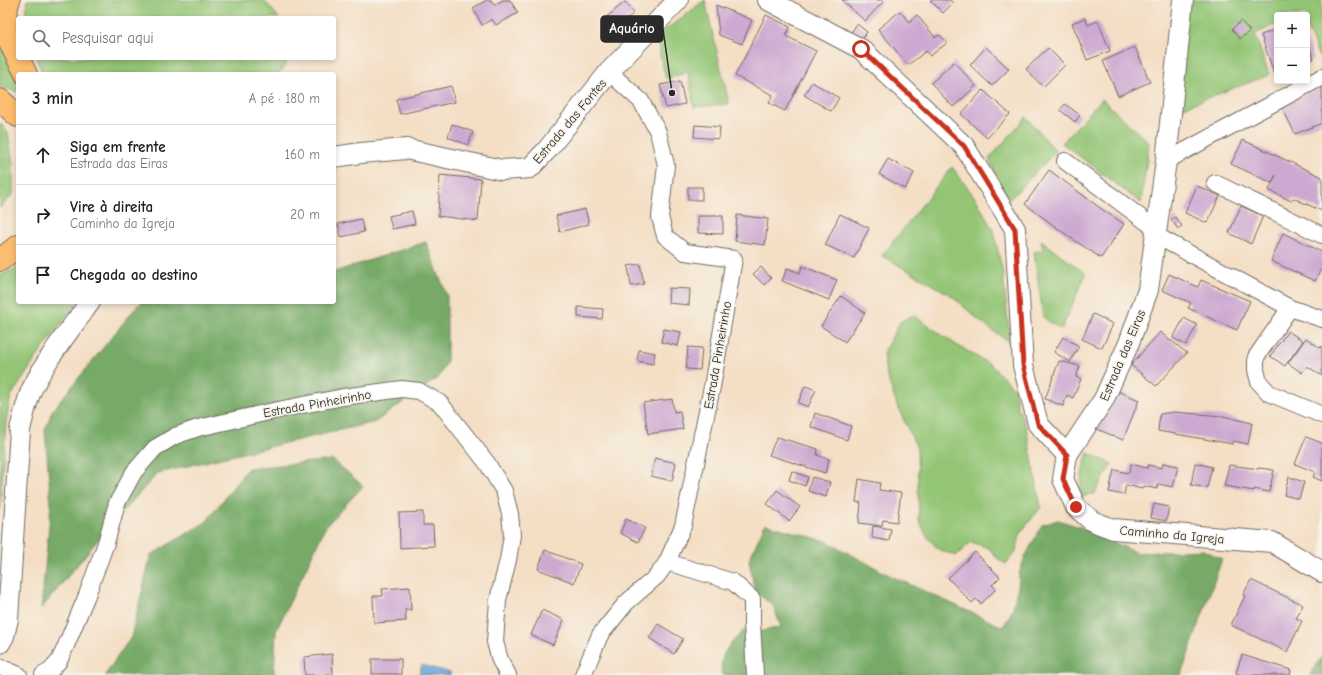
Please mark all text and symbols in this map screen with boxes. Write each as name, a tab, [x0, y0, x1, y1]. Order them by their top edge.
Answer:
map controls	[1274, 12, 1310, 84]
button: +	[1274, 12, 1310, 48]
search box	[16, 16, 336, 60]
callout: Aquário	[601, 16, 663, 42]
text: Aquário	[609, 20, 655, 37]
icon: search	[30, 27, 52, 49]
text: Pesquisar aqui	[62, 29, 154, 47]
route start	[852, 40, 870, 58]
button: −	[1274, 48, 1310, 84]
street label: Estrada das Fontes	[530, 76, 609, 167]
text: 3 min	[32, 89, 73, 108]
text: A pé · 180 m	[249, 91, 320, 106]
text: Siga em frente	[70, 138, 166, 156]
icon: ahead	[32, 144, 54, 166]
text: 160 m	[285, 147, 320, 162]
text: Estrada das Eiras	[70, 156, 168, 171]
text: Vire à direita	[70, 198, 153, 216]
icon: right	[32, 204, 54, 226]
text: 20 m	[290, 207, 320, 222]
text: Caminho da Igreja	[70, 216, 175, 231]
icon: arrive	[32, 264, 54, 286]
text: Chegada ao destino	[70, 266, 198, 284]
street label: Estrada Pinheirinho	[701, 300, 734, 410]
street label: Estrada das Eiras	[1096, 307, 1148, 403]
street label: Estrada Pinheirinho	[262, 387, 372, 420]
route end	[1067, 498, 1085, 516]
street label: Caminho da Igreja	[1119, 522, 1225, 547]

